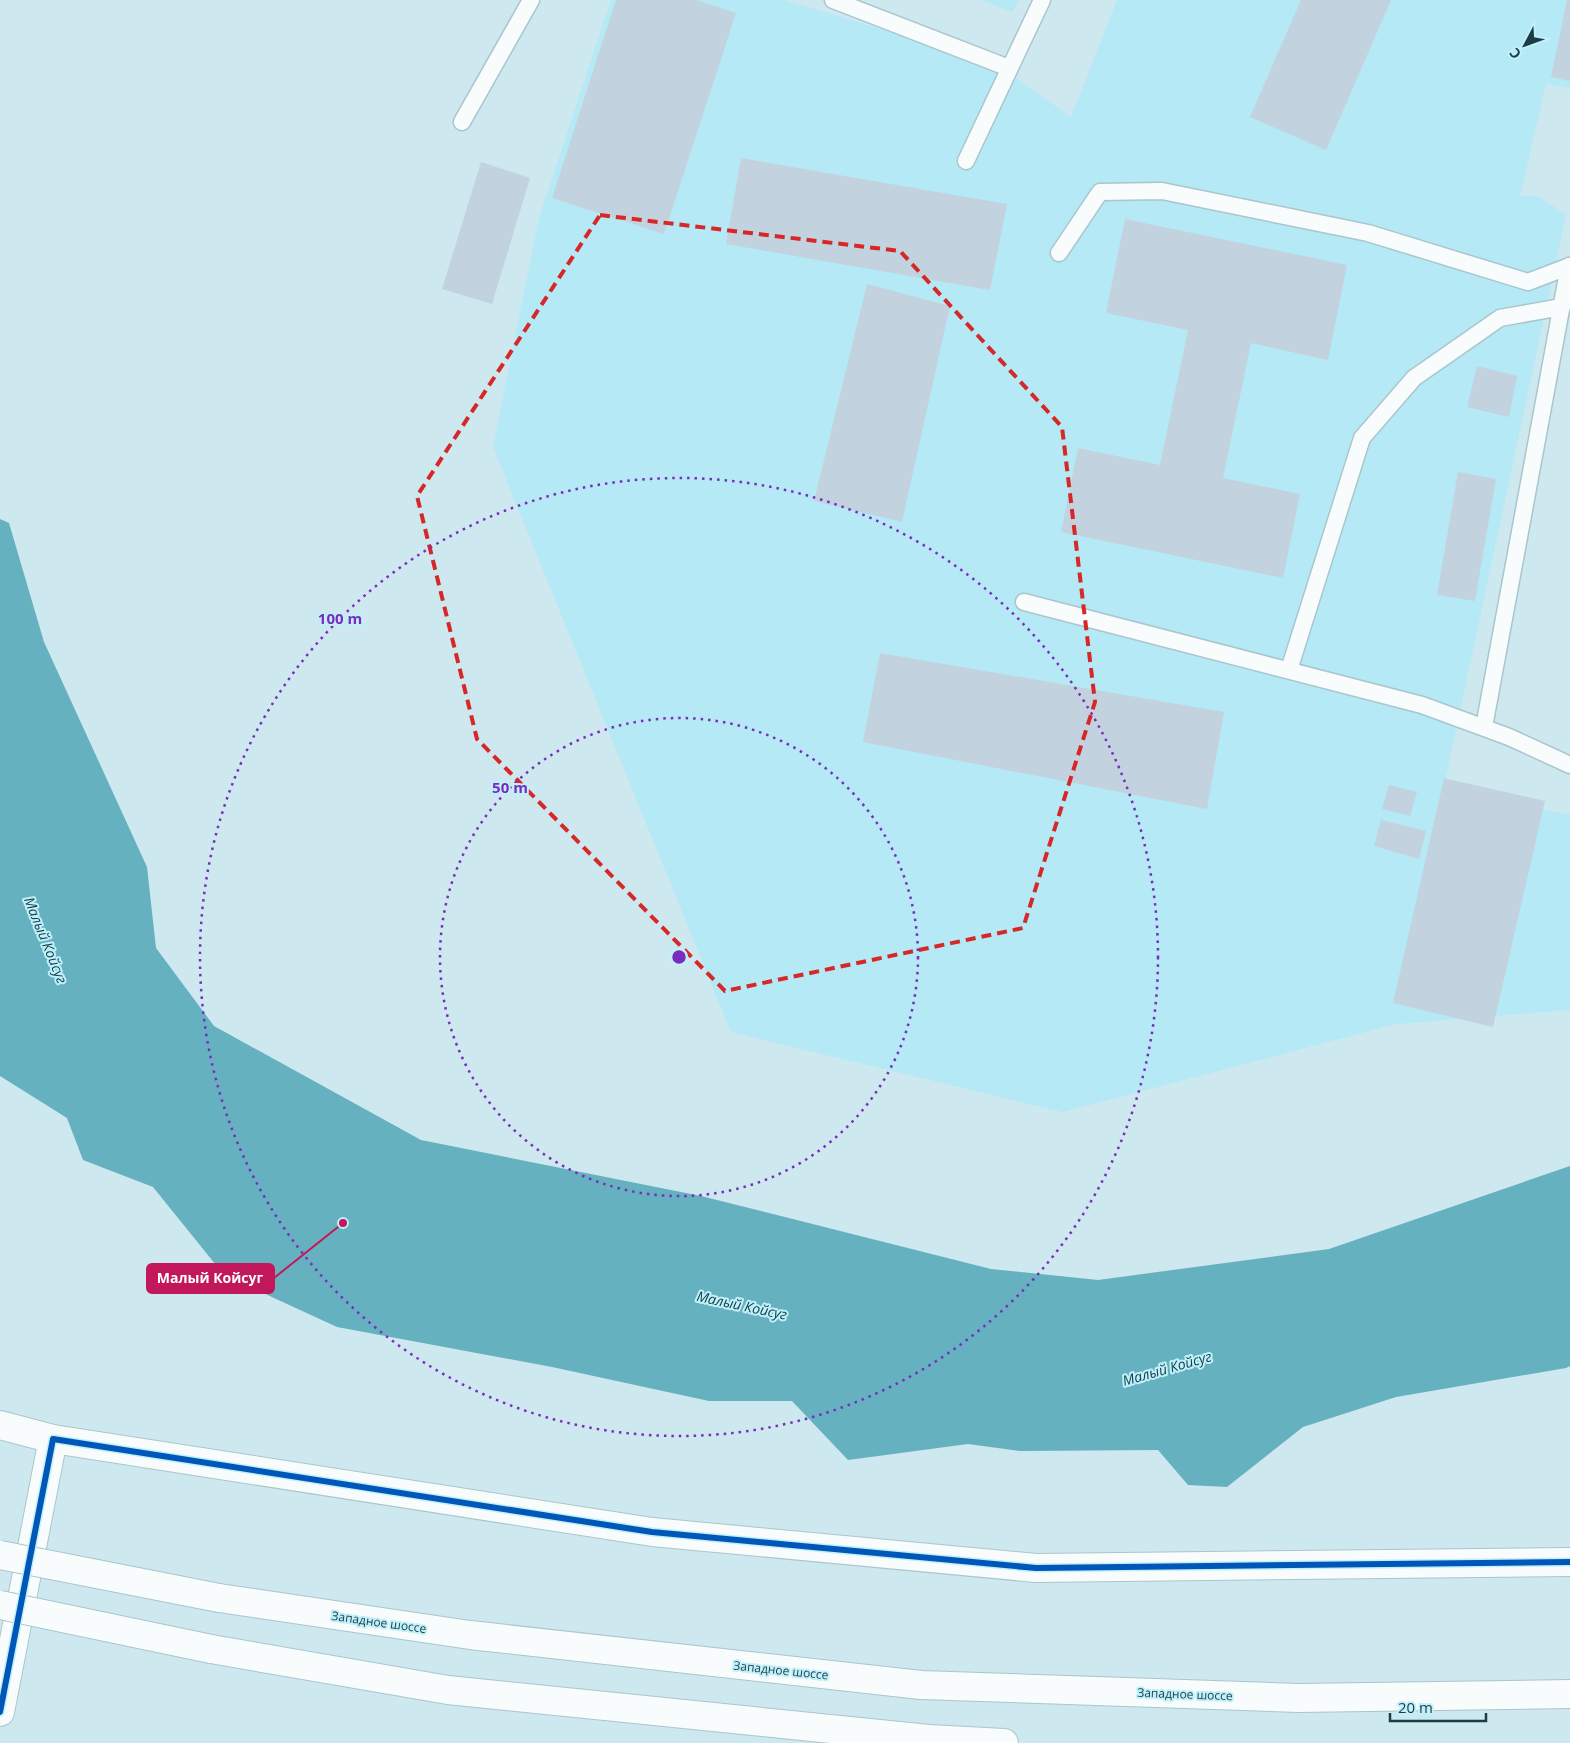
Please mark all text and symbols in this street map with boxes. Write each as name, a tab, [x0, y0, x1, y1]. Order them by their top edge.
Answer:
north arrow	[1500, 20, 1550, 70]
text: С	[1505, 44, 1525, 63]
text: 100 m	[318, 608, 362, 628]
text: 50 m	[492, 777, 528, 797]
water label: Малый Койсуг	[20, 894, 72, 986]
centre of rings	[670, 948, 688, 966]
callout: Малый Койсуг	[147, 1264, 274, 1293]
text: Малый Койсуг	[157, 1268, 263, 1287]
water label: Малый Койсуг	[695, 1286, 789, 1324]
water label: Малый Койсуг	[1120, 1346, 1214, 1390]
street label: Западное шоссе	[331, 1607, 428, 1637]
street label: Западное шоссе	[733, 1657, 830, 1683]
street label: Западное шоссе	[1137, 1684, 1233, 1704]
scale bar	[1390, 1690, 1486, 1722]
text: 20 m	[1398, 1697, 1433, 1717]

